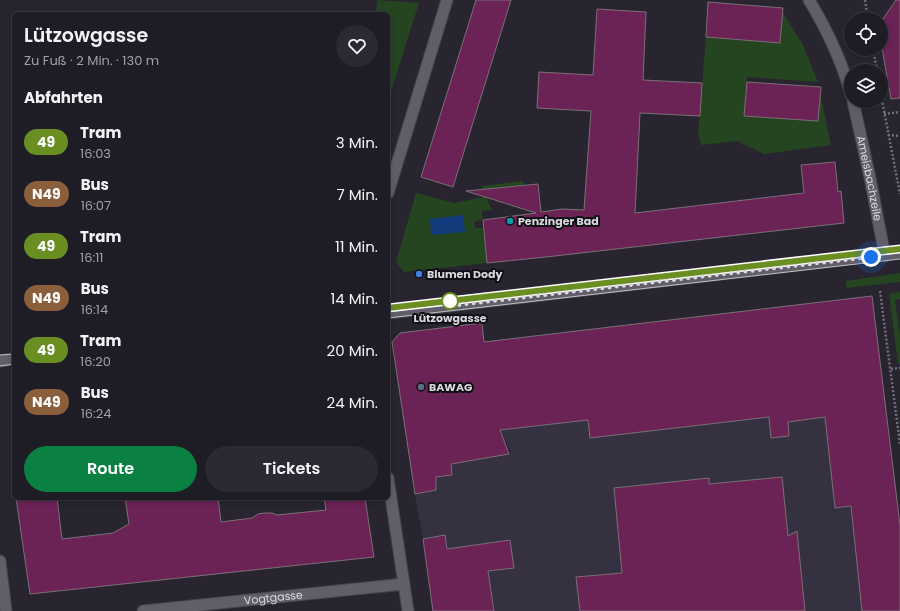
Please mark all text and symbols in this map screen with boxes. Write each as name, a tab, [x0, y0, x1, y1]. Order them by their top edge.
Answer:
map controls	[844, 12, 888, 108]
button: locate	[844, 12, 888, 56]
text: Lützowgasse	[24, 22, 148, 49]
button: heart	[336, 25, 378, 67]
text: Zu Fuß · 2 Min. · 130 m	[24, 51, 159, 70]
button: layers	[844, 64, 888, 108]
text: Abfahrten	[24, 87, 103, 108]
text: Tram	[80, 122, 121, 143]
text: 49	[37, 132, 55, 152]
text: 3 Min.	[336, 132, 378, 153]
street label: Ameisbachzeile	[853, 134, 886, 222]
text: 16:03	[80, 144, 111, 163]
text: Bus	[81, 174, 109, 195]
text: N49	[32, 184, 61, 204]
text: 7 Min.	[336, 184, 378, 205]
text: 16:07	[81, 196, 111, 215]
place label: Penzinger Bad	[518, 213, 599, 229]
marker: Penzinger Bad	[505, 216, 515, 226]
text: Tram	[80, 226, 121, 247]
text: 49	[37, 236, 55, 256]
text: 11 Min.	[335, 236, 378, 257]
your location	[861, 247, 881, 267]
text: 16:11	[80, 248, 104, 267]
place label: Blumen Dody	[427, 266, 503, 282]
marker: Blumen Dody	[414, 269, 424, 279]
text: Bus	[81, 278, 109, 299]
text: N49	[32, 288, 61, 308]
text: 14 Min.	[330, 288, 378, 309]
marker: Lützowgasse	[441, 292, 459, 310]
text: 16:14	[81, 300, 108, 319]
place label: Lützowgasse	[413, 310, 487, 326]
text: Tram	[80, 330, 121, 351]
text: 49	[37, 340, 55, 360]
text: 20 Min.	[327, 340, 378, 361]
text: 16:20	[80, 352, 111, 371]
place label: BAWAG	[429, 379, 473, 395]
text: Bus	[81, 382, 109, 403]
marker: BAWAG	[416, 382, 426, 392]
text: N49	[32, 392, 61, 412]
text: 24 Min.	[327, 392, 378, 413]
text: 16:24	[81, 404, 111, 423]
button: Route	[24, 446, 197, 492]
button: Tickets	[205, 446, 378, 492]
street label: Vogtgasse	[243, 587, 304, 609]

